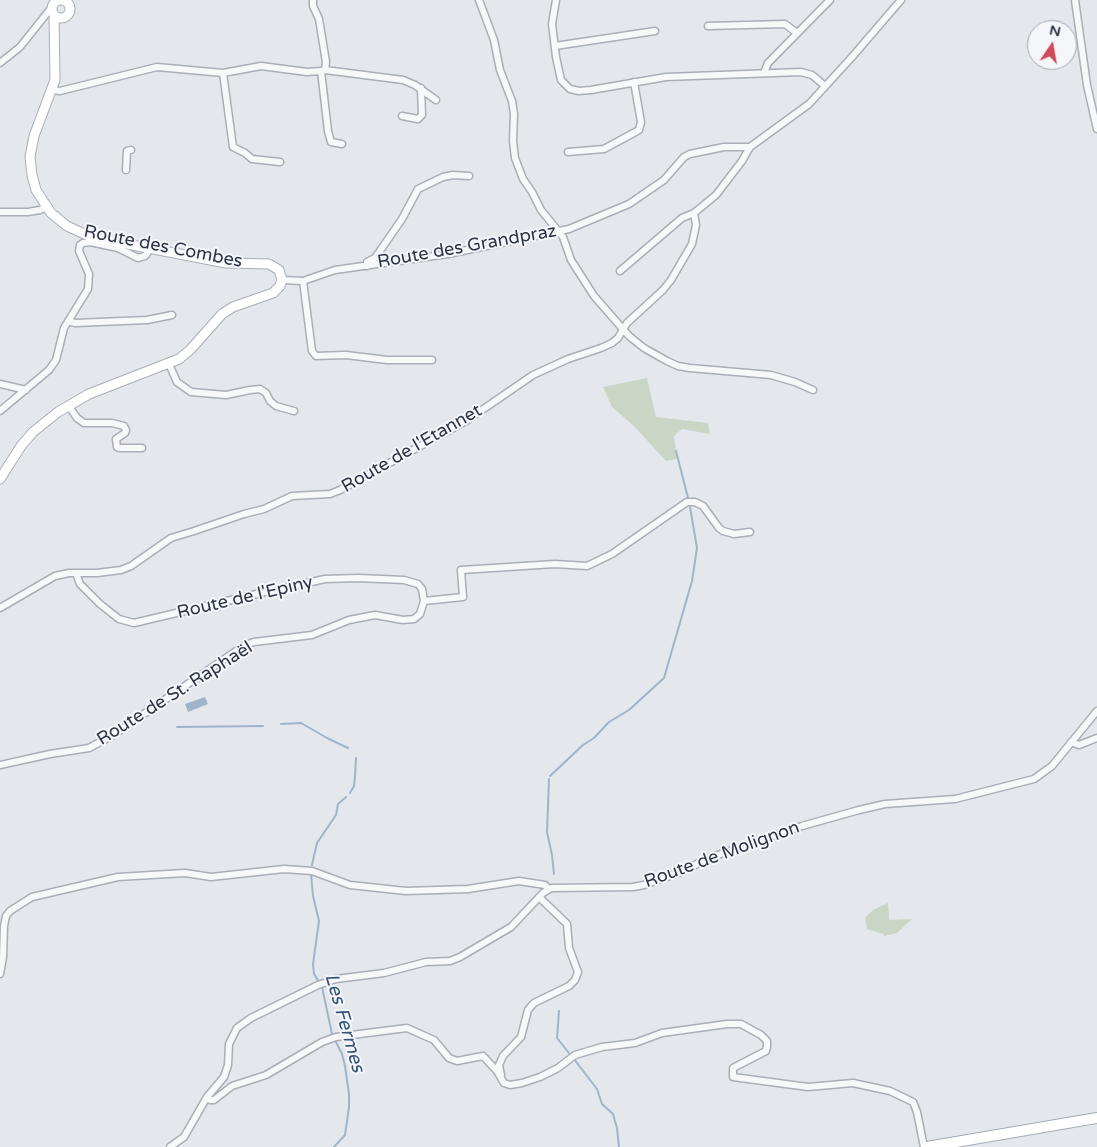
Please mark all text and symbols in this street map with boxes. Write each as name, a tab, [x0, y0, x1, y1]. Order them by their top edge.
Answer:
north arrow	[1027, 20, 1077, 70]
text: N	[1048, 21, 1062, 40]
street label: Route des Combes	[82, 221, 244, 273]
street label: Route des Grandpraz	[376, 221, 558, 273]
street label: Route de l'Etannet	[338, 400, 486, 498]
street label: Route de l'Epiny	[175, 572, 315, 624]
street label: Route de St. Raphaël	[93, 637, 257, 751]
street label: Route de Molignon	[641, 817, 803, 893]
water label: Les Fermes	[319, 971, 369, 1075]

